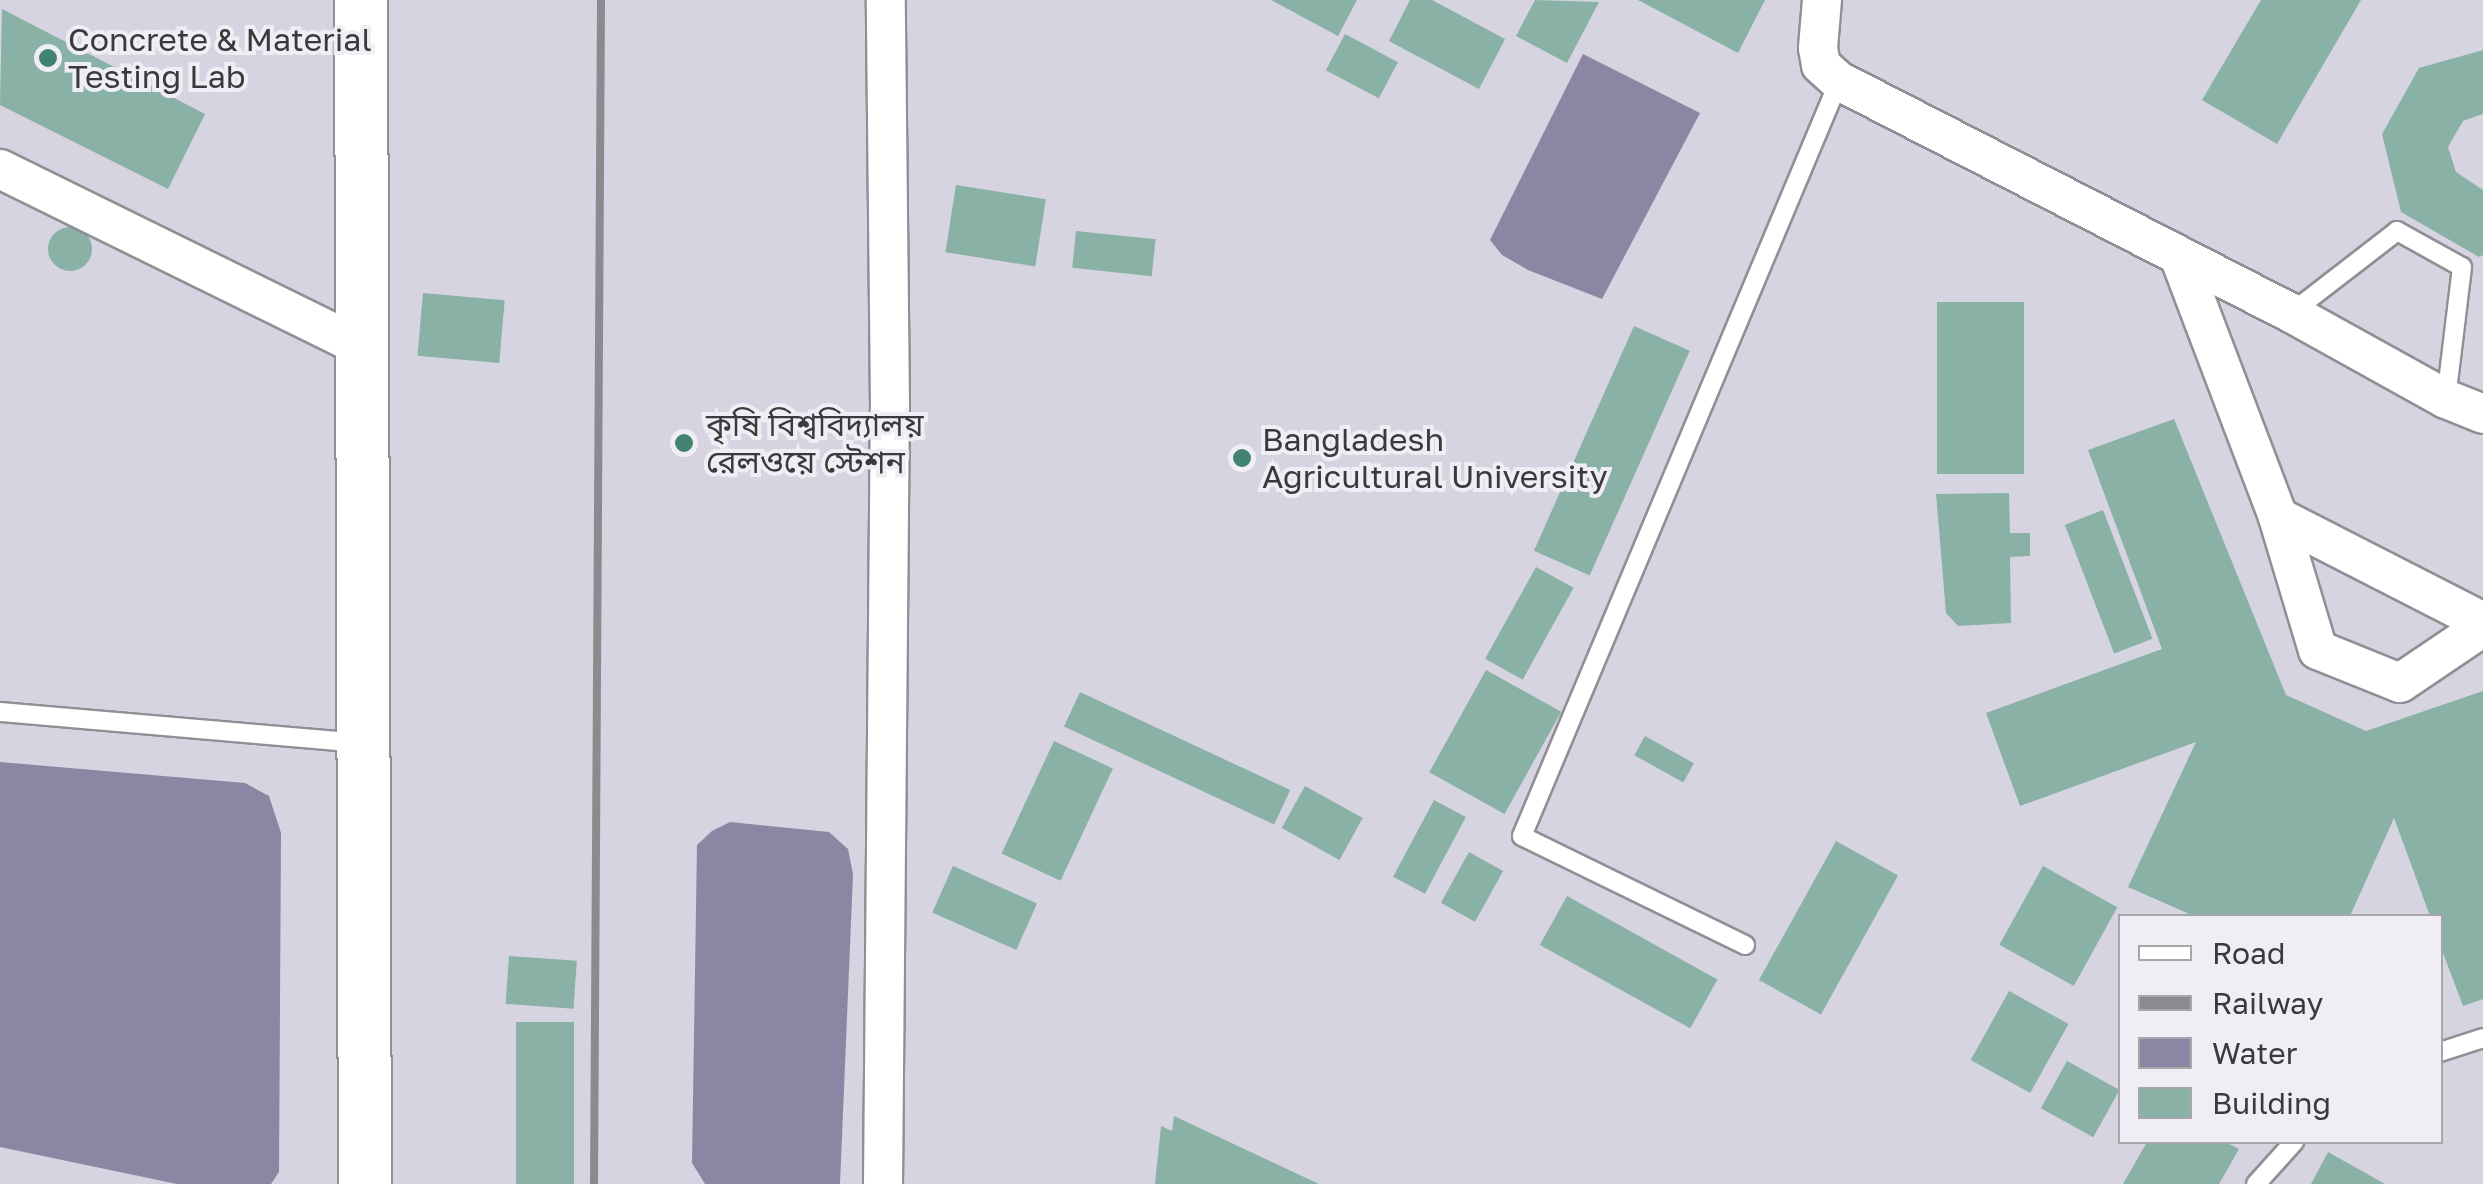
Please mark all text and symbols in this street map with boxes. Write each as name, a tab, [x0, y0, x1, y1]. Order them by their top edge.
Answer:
place label: Concrete & Material Testing Lab	[68, 21, 372, 96]
marker: Concrete & Material Testing Lab	[37, 47, 59, 69]
place label: কৃষি বিশ্ববিদ্যালয় রেলওয়ে স্টেশন	[706, 406, 924, 481]
place label: Bangladesh Agricultural University	[1262, 421, 1608, 496]
marker: কৃষি বিশ্ববিদ্যালয় রেলওয়ে স্টেশন	[671, 430, 697, 456]
marker: Bangladesh Agricultural University	[1231, 447, 1253, 469]
legend	[2118, 914, 2443, 1144]
text: Road	[2212, 935, 2286, 971]
text: Railway	[2212, 985, 2323, 1021]
text: Water	[2212, 1035, 2297, 1071]
text: Building	[2212, 1085, 2331, 1121]

